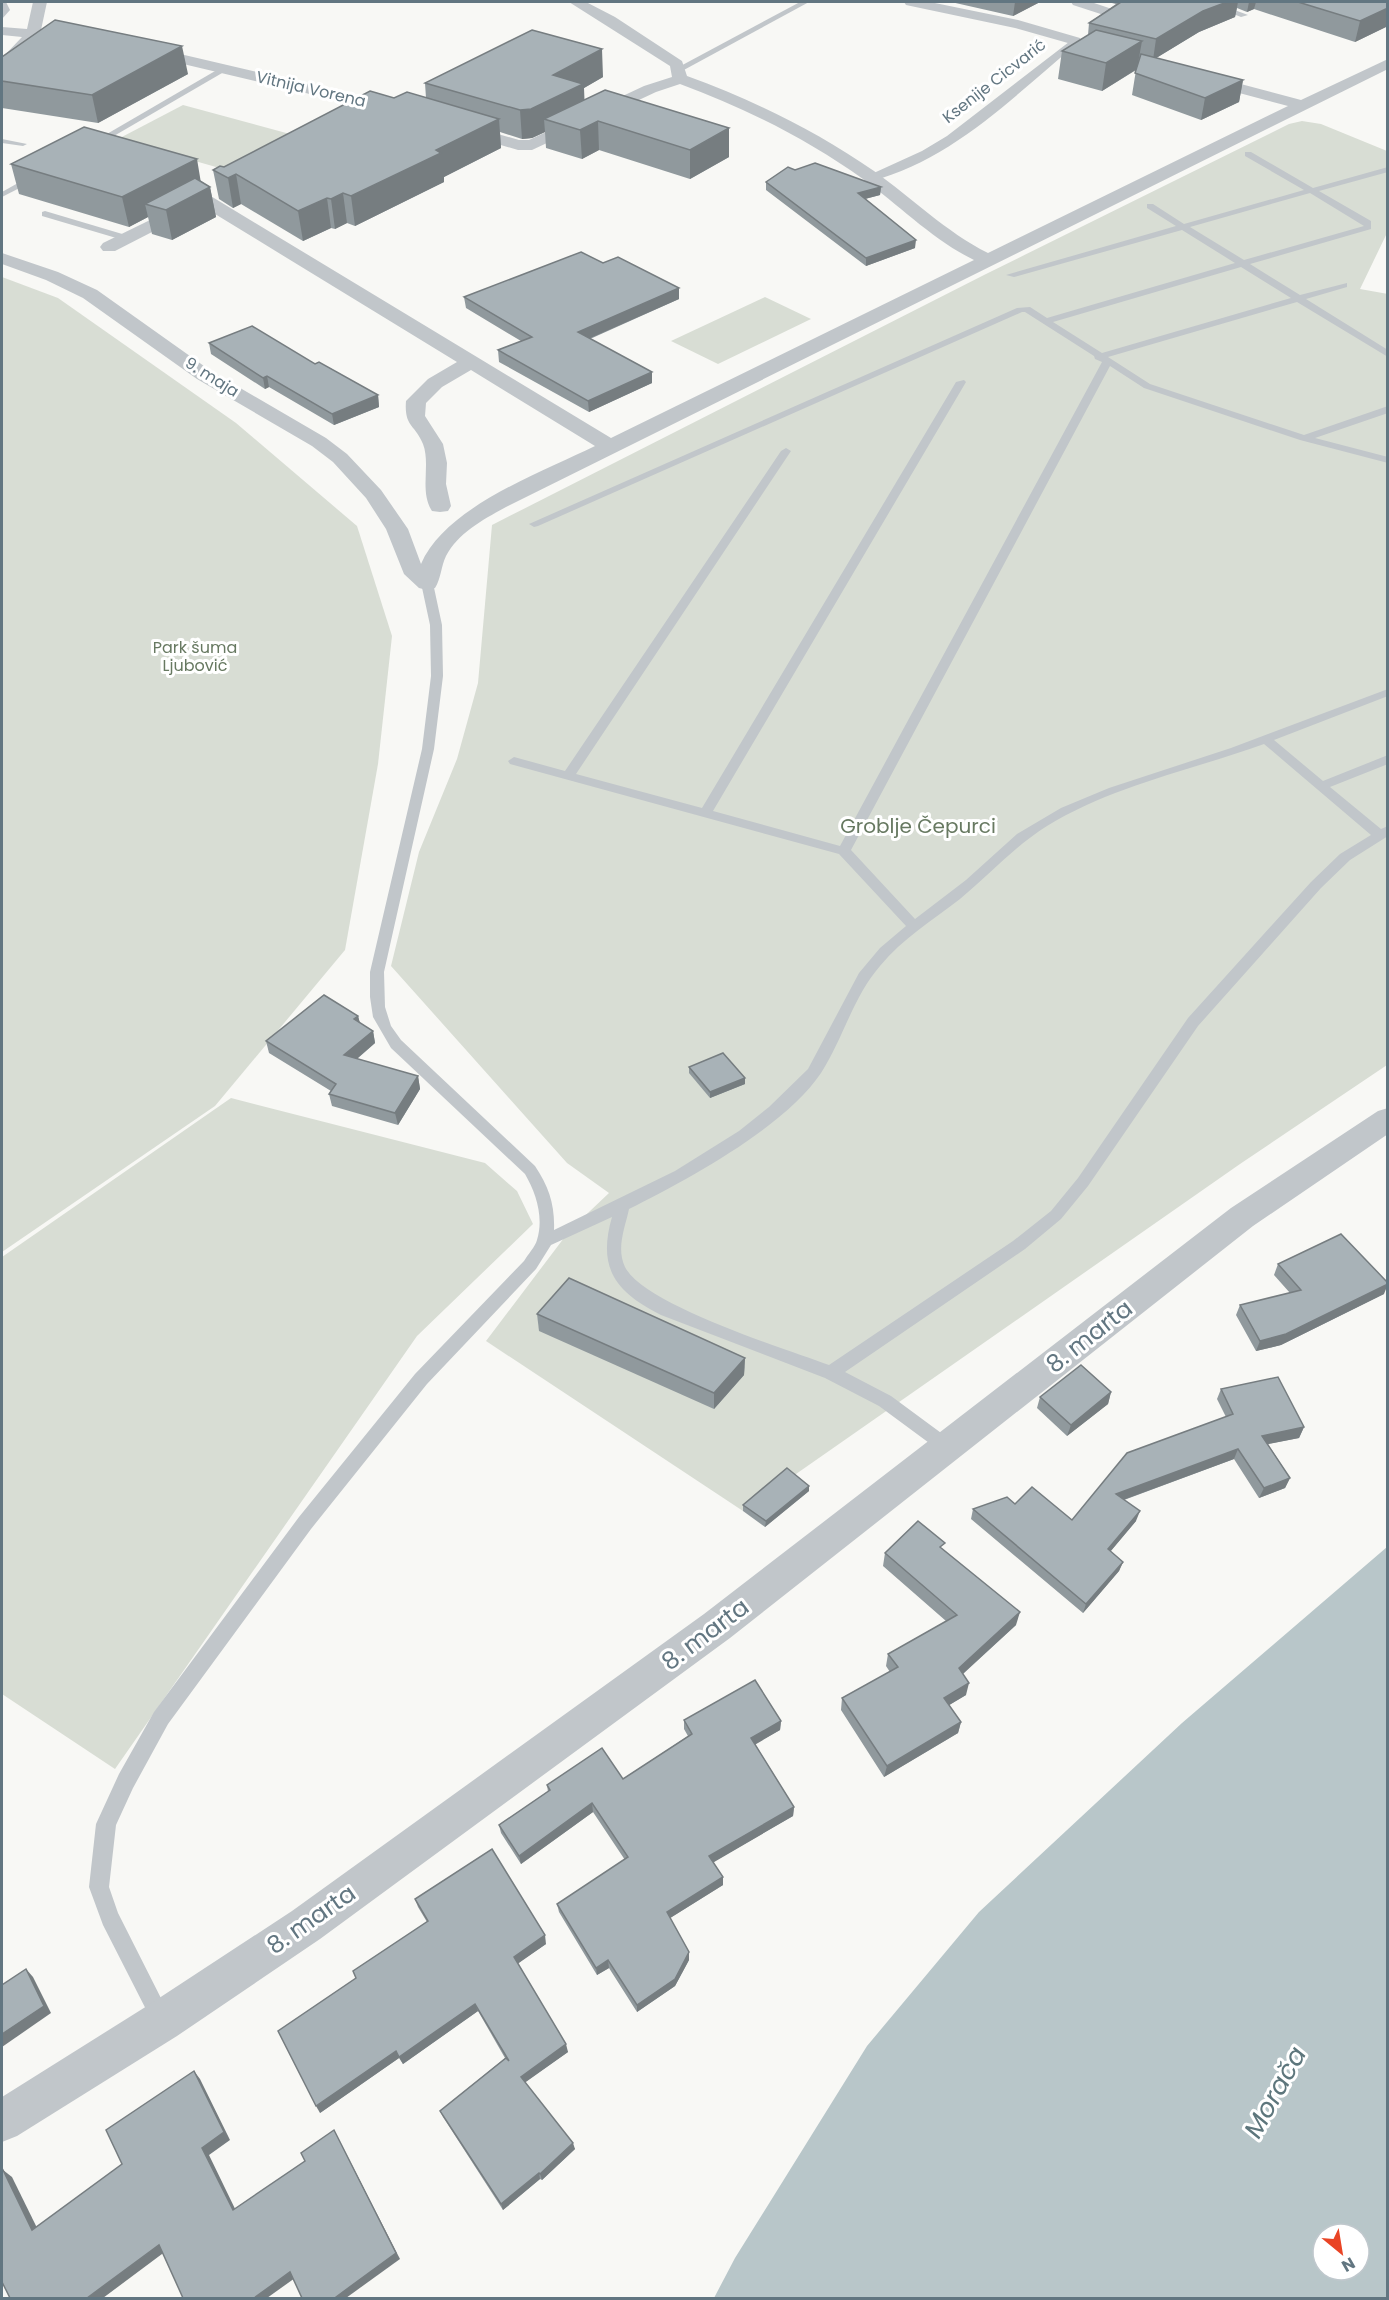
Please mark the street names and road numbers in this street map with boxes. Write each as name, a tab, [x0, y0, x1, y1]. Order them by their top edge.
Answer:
street label: Ksenije Cicvarić	[937, 33, 1051, 129]
street label: Vitnija Vorena	[254, 65, 368, 113]
street label: 9. maja	[181, 351, 243, 403]
street label: 8. marta	[1039, 1292, 1139, 1380]
street label: 8. marta	[655, 1590, 755, 1678]
street label: 8. marta	[260, 1876, 362, 1962]

